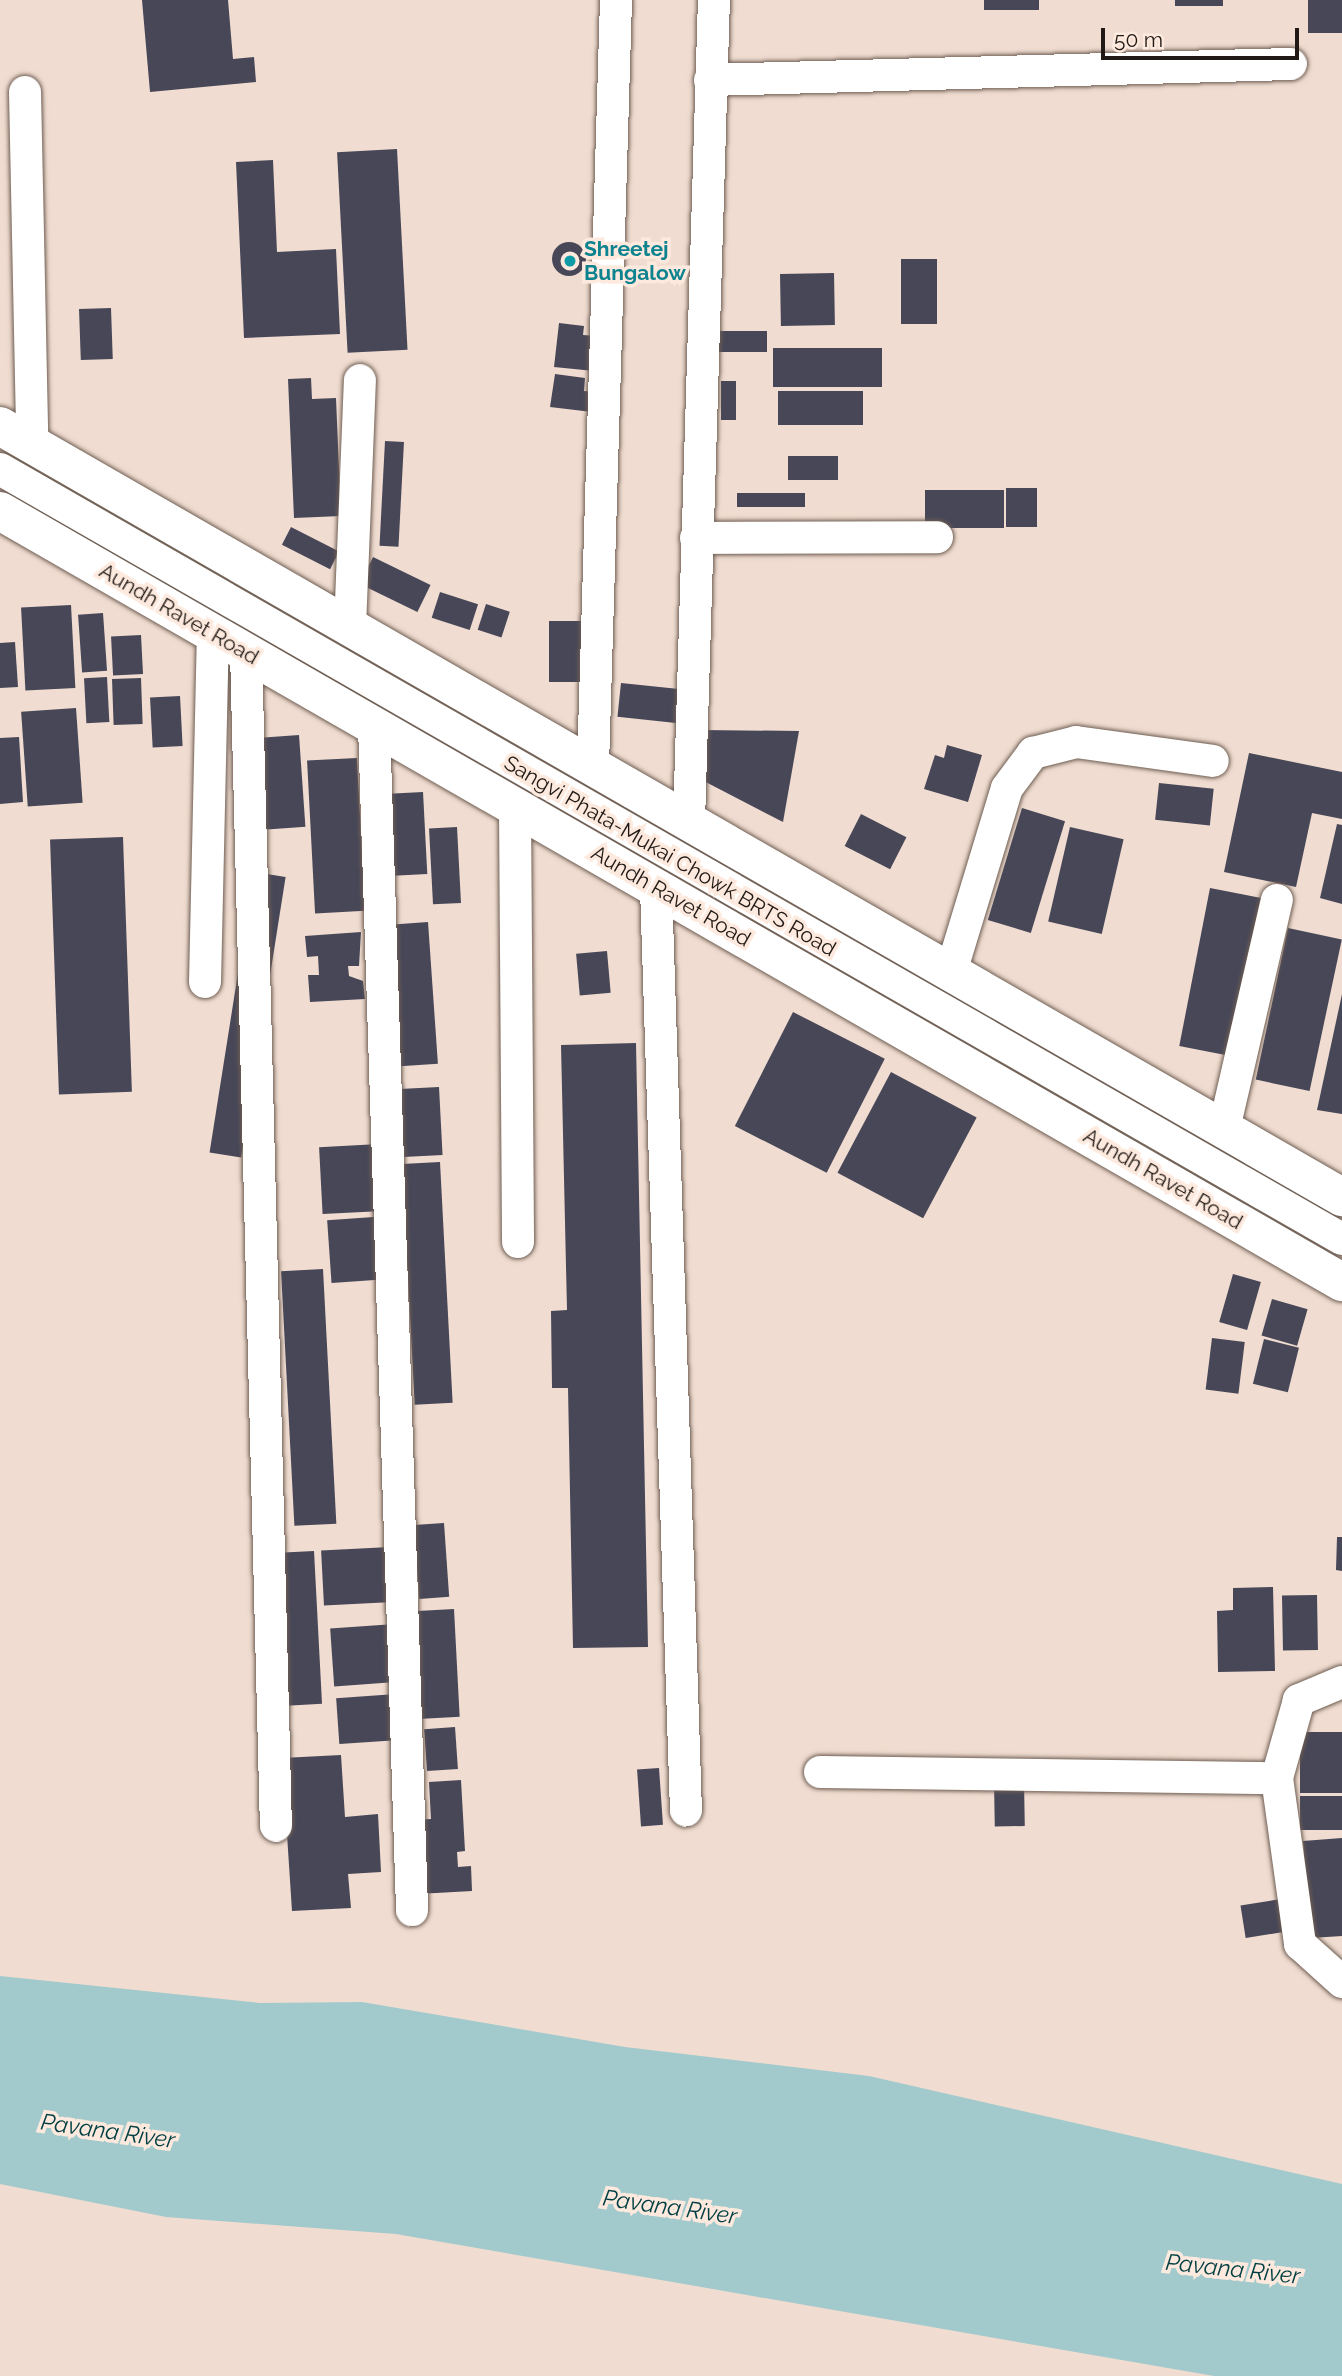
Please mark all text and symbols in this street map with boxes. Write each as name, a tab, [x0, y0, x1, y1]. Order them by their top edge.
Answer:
scale bar	[1104, 14, 1302, 58]
text: 50 m	[1114, 27, 1163, 52]
place label: Shreetej Bungalow	[584, 236, 686, 286]
marker: Shreetej Bungalow	[562, 253, 578, 269]
street label: Aundh Ravet Road	[95, 558, 263, 670]
street label: Sangvi Phata-Mukai Chowk BRTS Road	[500, 750, 840, 962]
street label: Aundh Ravet Road	[587, 840, 755, 952]
street label: Aundh Ravet Road	[1079, 1123, 1247, 1235]
water label: Pavana River	[39, 2108, 177, 2154]
water label: Pavana River	[601, 2184, 739, 2230]
water label: Pavana River	[1164, 2248, 1302, 2290]

